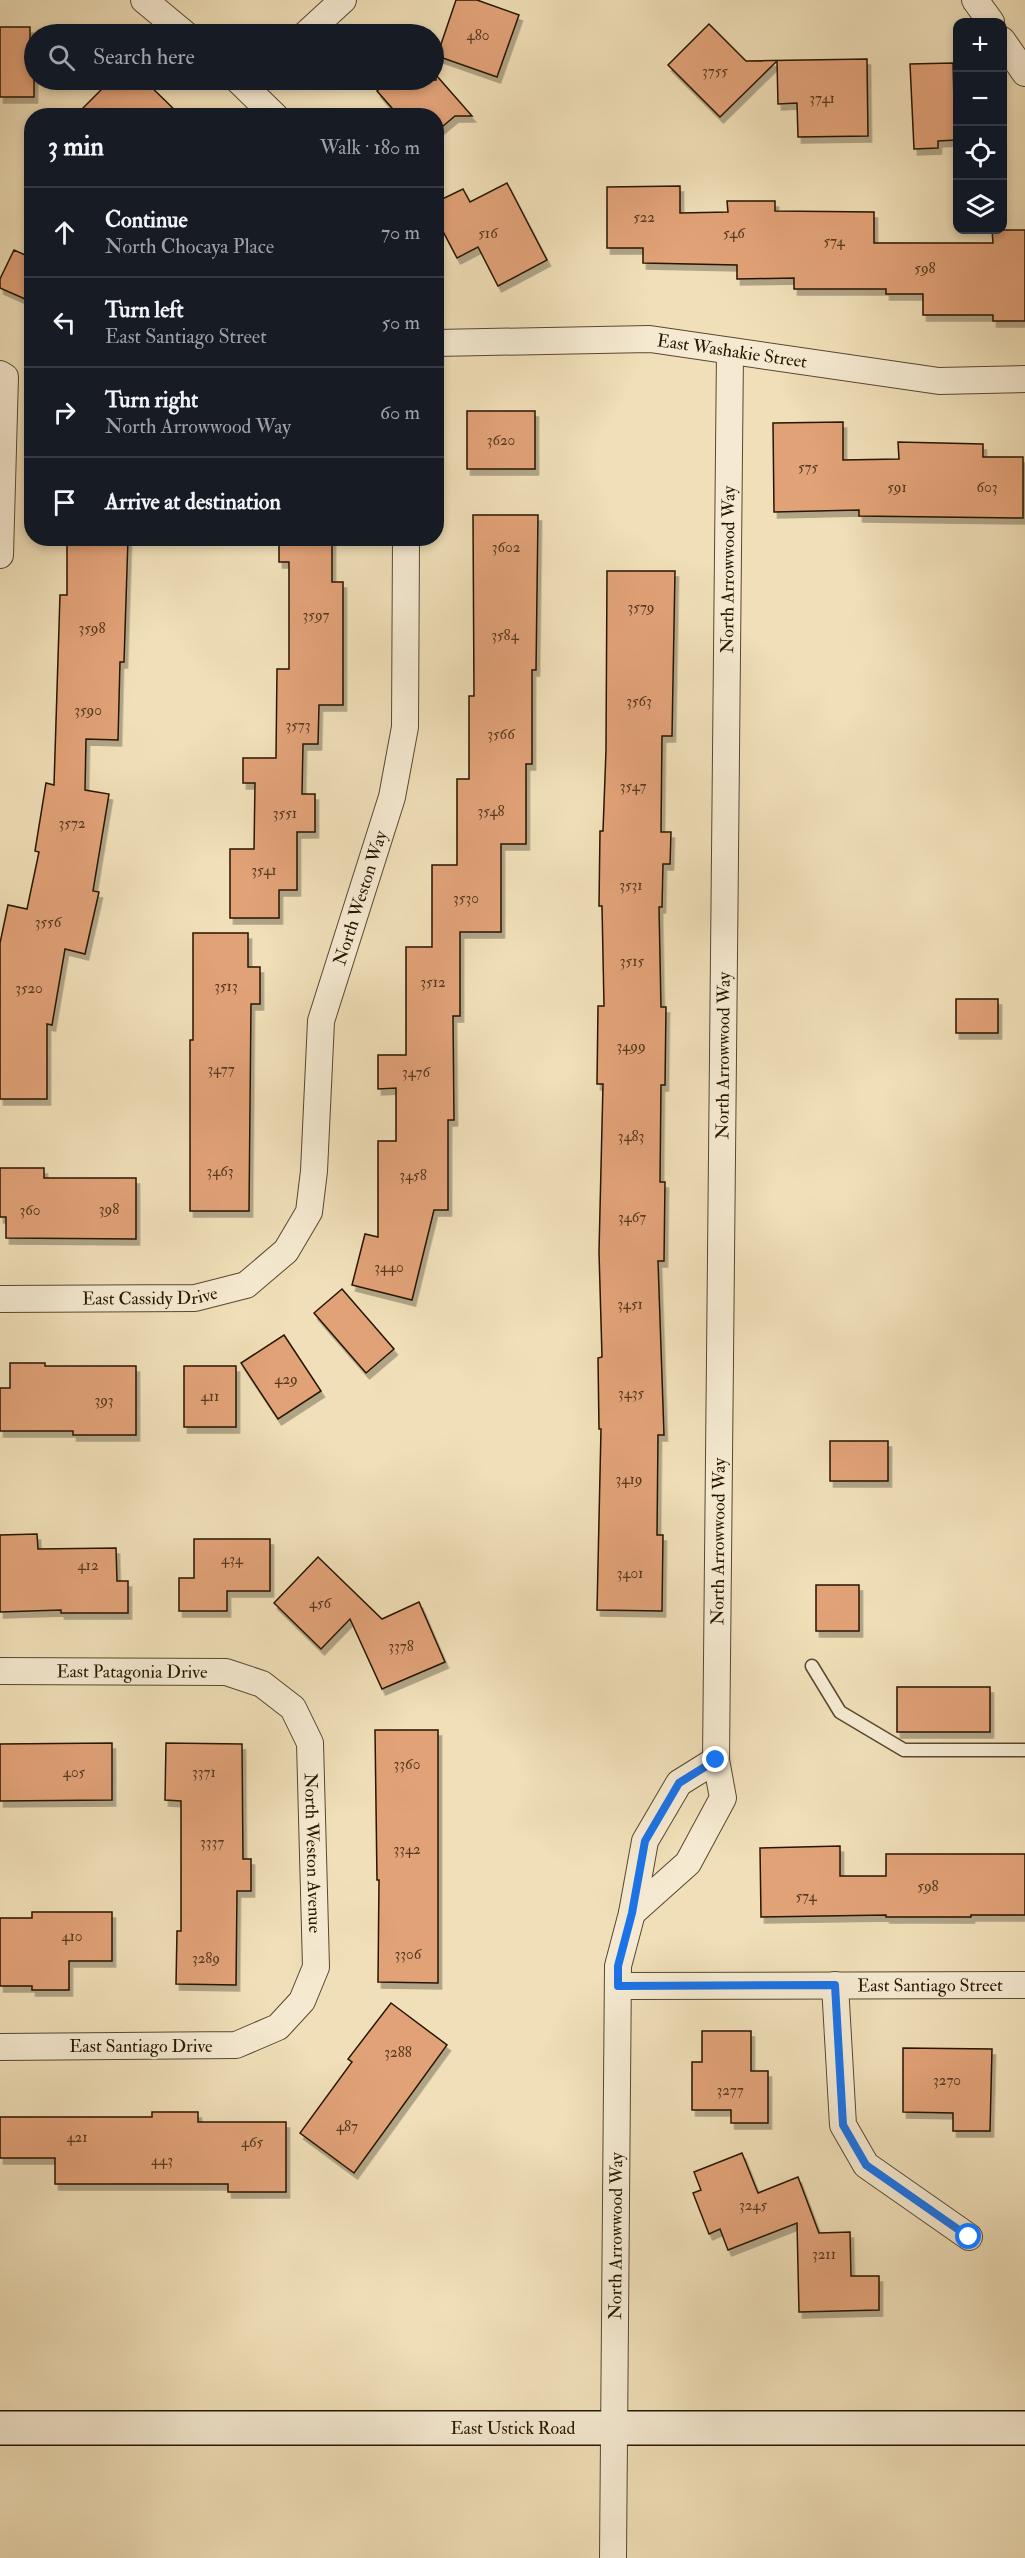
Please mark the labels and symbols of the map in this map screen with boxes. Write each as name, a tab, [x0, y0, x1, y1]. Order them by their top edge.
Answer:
house number: 480	[467, 26, 489, 45]
house number: 3755	[702, 62, 728, 81]
house number: 3741	[809, 89, 835, 108]
house number: 522	[633, 208, 655, 227]
house number: 516	[478, 224, 499, 243]
house number: 546	[723, 224, 746, 243]
house number: 574	[823, 232, 845, 251]
house number: 598	[914, 259, 936, 278]
street label: East Washakie Street	[655, 329, 809, 374]
house number: 3620	[487, 431, 515, 450]
house number: 575	[798, 458, 818, 477]
house number: 591	[887, 478, 907, 497]
house number: 603	[976, 478, 998, 497]
street label: North Arrowwood Way	[716, 485, 741, 653]
house number: 3602	[492, 538, 521, 557]
house number: 3579	[628, 598, 654, 617]
house number: 3597	[303, 606, 330, 625]
house number: 3598	[78, 619, 106, 638]
house number: 3584	[491, 626, 520, 645]
house number: 3563	[626, 692, 652, 711]
house number: 3590	[74, 701, 102, 720]
house number: 3573	[286, 716, 311, 735]
house number: 3566	[487, 725, 516, 744]
house number: 3547	[620, 777, 646, 796]
house number: 3548	[477, 802, 505, 821]
house number: 3551	[273, 804, 297, 823]
house number: 3572	[59, 814, 86, 833]
street label: North Weston Way	[328, 827, 393, 968]
house number: 3541	[251, 861, 277, 880]
house number: 3531	[619, 876, 643, 895]
house number: 3530	[453, 889, 479, 908]
house number: 3556	[35, 913, 63, 932]
house number: 3515	[620, 952, 645, 971]
street label: North Arrowwood Way	[711, 971, 736, 1139]
house number: 3512	[420, 973, 446, 992]
house number: 3513	[214, 977, 238, 996]
house number: 3520	[15, 979, 43, 998]
house number: 3499	[616, 1037, 646, 1056]
house number: 3477	[207, 1060, 235, 1079]
house number: 3476	[402, 1063, 431, 1082]
house number: 3483	[618, 1127, 644, 1146]
house number: 3463	[206, 1162, 234, 1181]
house number: 3458	[399, 1166, 427, 1185]
house number: 398	[99, 1200, 119, 1219]
house number: 360	[19, 1201, 41, 1220]
house number: 3467	[618, 1208, 646, 1227]
house number: 3440	[374, 1258, 404, 1277]
street label: East Cassidy Drive	[82, 1282, 221, 1311]
house number: 3451	[617, 1295, 643, 1314]
house number: 429	[274, 1370, 298, 1389]
house number: 3435	[618, 1384, 644, 1403]
house number: 411	[201, 1387, 219, 1406]
house number: 393	[94, 1391, 114, 1410]
street label: North Arrowwood Way	[706, 1457, 731, 1625]
house number: 3419	[616, 1470, 642, 1489]
house number: 434	[221, 1550, 244, 1569]
house number: 412	[77, 1556, 99, 1575]
house number: 3401	[617, 1564, 643, 1583]
house number: 456	[309, 1594, 333, 1613]
house number: 3378	[388, 1637, 414, 1656]
street label: East Patagonia Drive	[56, 1660, 208, 1684]
route end	[702, 1746, 728, 1772]
house number: 3360	[394, 1755, 420, 1774]
house number: 405	[63, 1763, 86, 1782]
house number: 3371	[192, 1763, 216, 1782]
street label: North Weston Avenue	[299, 1772, 326, 1934]
house number: 3337	[200, 1833, 224, 1852]
house number: 3342	[393, 1840, 421, 1859]
house number: 598	[917, 1877, 939, 1896]
house number: 574	[795, 1887, 817, 1906]
house number: 410	[61, 1927, 83, 1946]
house number: 3306	[395, 1945, 423, 1964]
house number: 3289	[192, 1949, 220, 1968]
street label: East Santiago Street	[857, 1974, 1003, 1997]
street label: East Santiago Drive	[69, 2035, 213, 2058]
house number: 3288	[384, 2043, 412, 2062]
house number: 3270	[933, 2071, 961, 2090]
house number: 3277	[716, 2081, 744, 2100]
house number: 487	[336, 2117, 358, 2136]
house number: 421	[66, 2128, 88, 2147]
house number: 465	[241, 2133, 264, 2152]
house number: 443	[151, 2151, 173, 2170]
street label: North Arrowwood Way	[604, 2151, 628, 2320]
house number: 3245	[739, 2196, 767, 2215]
route start	[955, 2223, 981, 2249]
house number: 3211	[812, 2245, 836, 2264]
street label: East Ustick Road	[451, 2417, 576, 2440]

